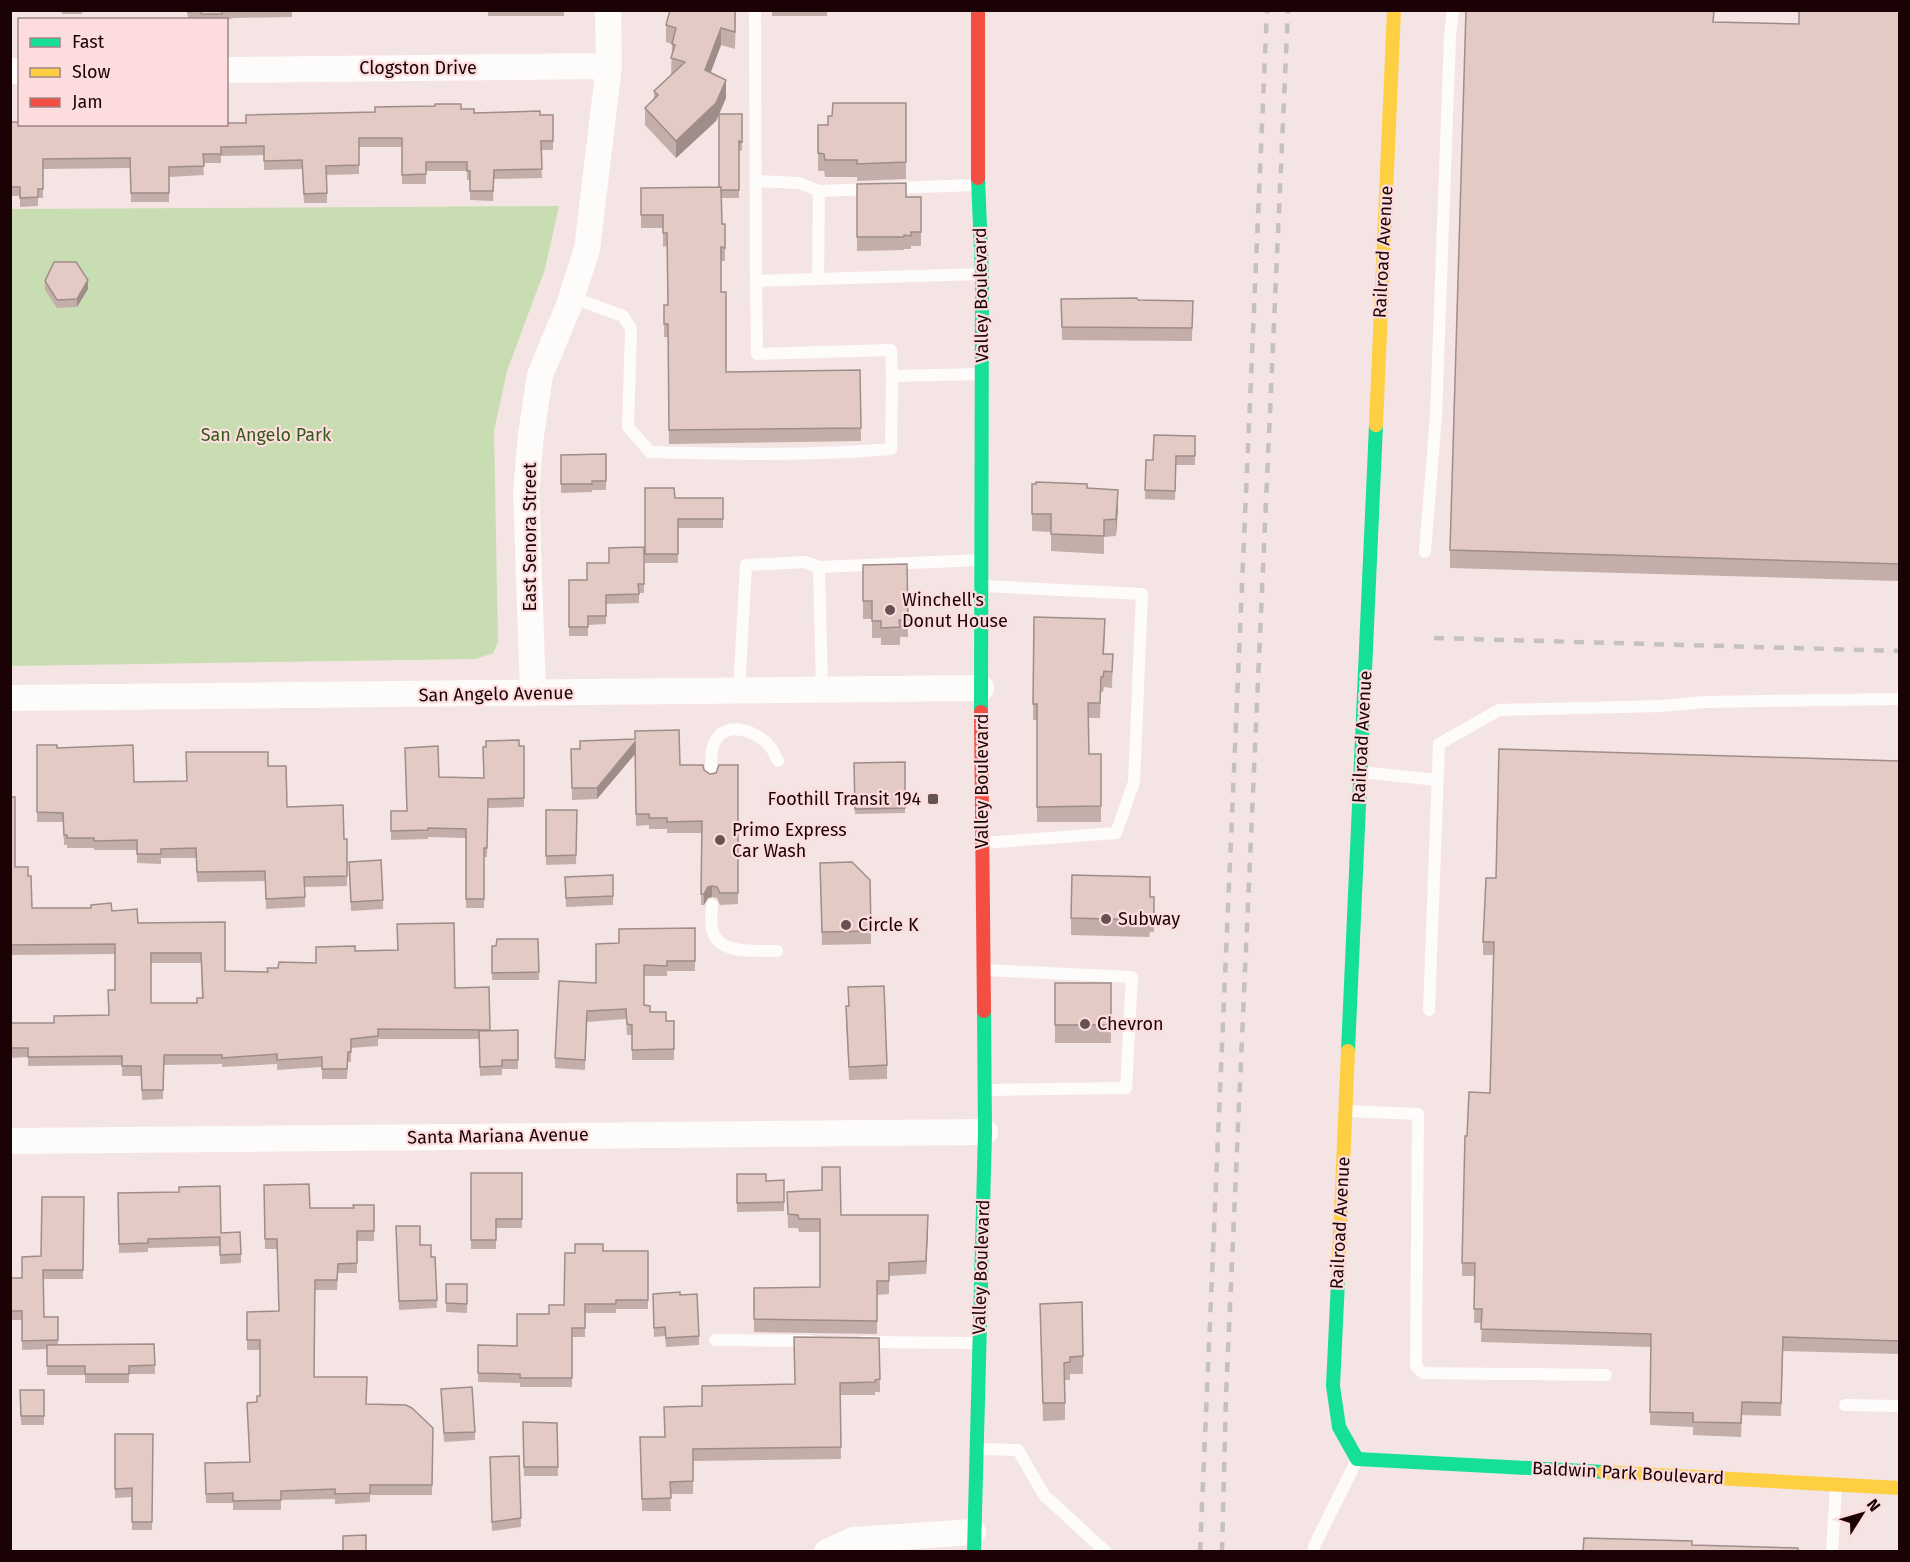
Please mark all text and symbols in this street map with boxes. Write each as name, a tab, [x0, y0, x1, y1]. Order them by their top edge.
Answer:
legend	[18, 18, 228, 126]
text: Fast	[72, 31, 105, 53]
street label: Clogston Drive	[359, 57, 477, 79]
text: Slow	[72, 61, 111, 83]
text: Jam	[72, 91, 103, 113]
street label: Railroad Avenue	[1369, 185, 1397, 319]
street label: Valley Boulevard	[969, 227, 993, 363]
park label: San Angelo Park	[201, 424, 332, 446]
street label: East Senora Street	[519, 462, 541, 612]
place label: Winchell's Donut House	[902, 589, 1008, 632]
marker: Winchell's Donut House	[883, 603, 897, 617]
street label: Railroad Avenue	[1348, 670, 1376, 804]
street label: San Angelo Avenue	[418, 682, 574, 706]
street label: Valley Boulevard	[971, 713, 993, 849]
place label: Foothill Transit 194	[768, 788, 921, 810]
marker: Foothill Transit 194	[926, 792, 940, 806]
place label: Primo Express Car Wash	[732, 819, 847, 862]
marker: Primo Express Car Wash	[713, 833, 727, 847]
place label: Subway	[1118, 908, 1180, 930]
marker: Subway	[1099, 912, 1113, 926]
place label: Circle K	[858, 914, 919, 936]
marker: Circle K	[839, 918, 853, 932]
place label: Chevron	[1097, 1013, 1164, 1035]
marker: Chevron	[1078, 1017, 1092, 1031]
street label: Santa Mariana Avenue	[407, 1123, 589, 1149]
street label: Railroad Avenue	[1326, 1156, 1354, 1290]
street label: Valley Boulevard	[968, 1199, 994, 1335]
street label: Baldwin Park Boulevard	[1531, 1457, 1725, 1489]
north arrow	[1832, 1484, 1892, 1544]
text: N	[1863, 1495, 1884, 1515]

